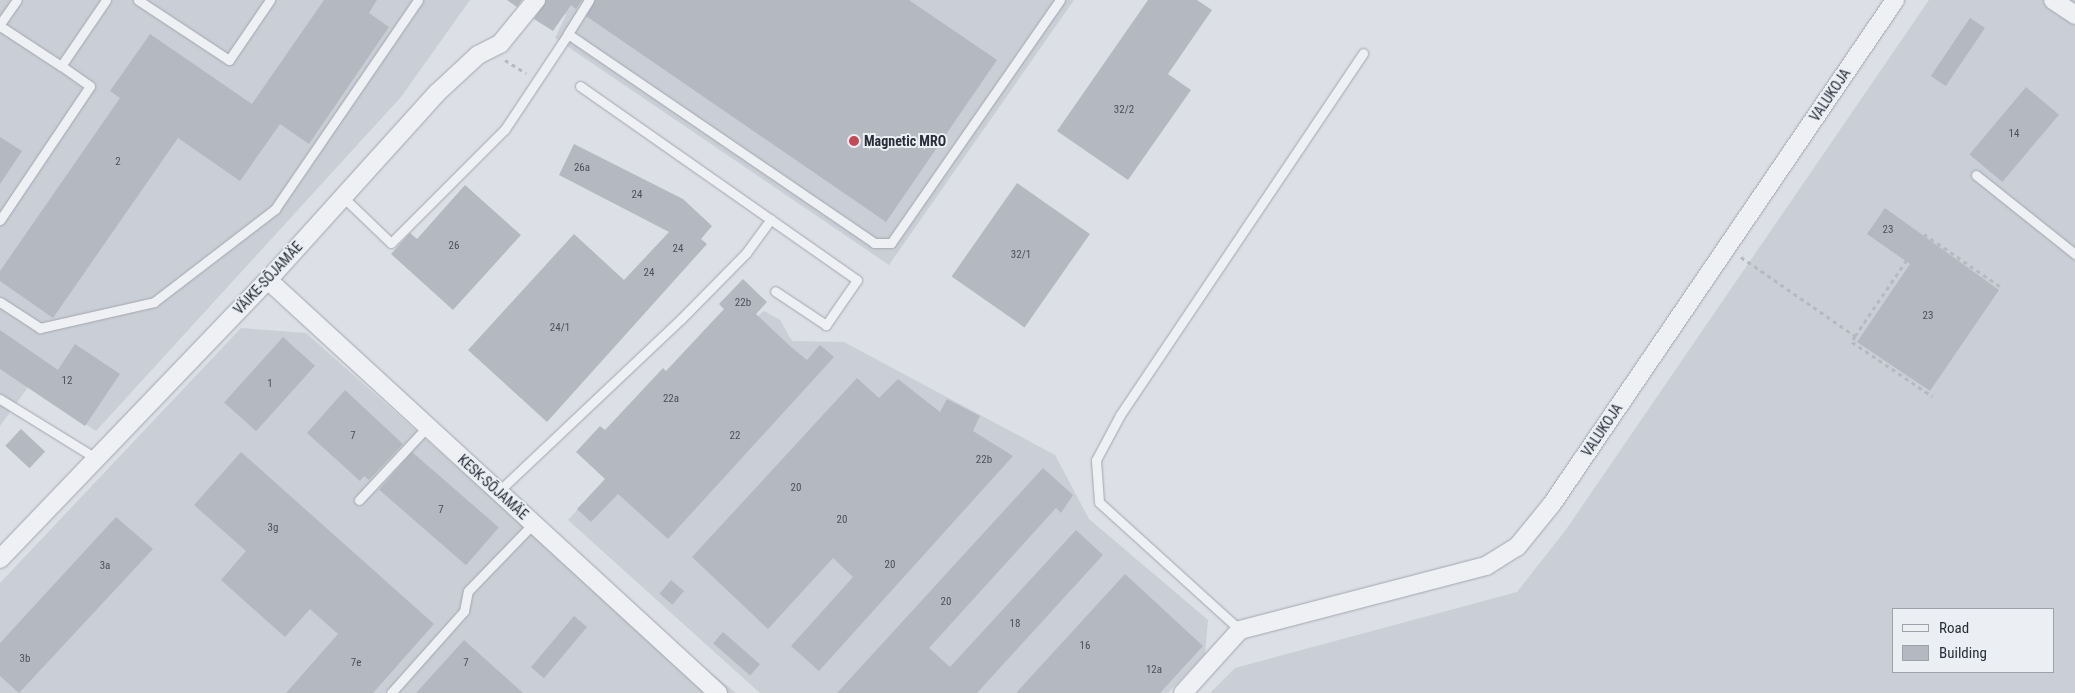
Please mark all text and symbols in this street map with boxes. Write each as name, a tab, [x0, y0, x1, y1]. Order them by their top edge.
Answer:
street label: VALUKOJA	[1806, 65, 1854, 125]
house number: 32/2	[1114, 103, 1134, 117]
house number: 14	[2009, 127, 2019, 141]
place label: Magnetic MRO	[864, 133, 946, 149]
marker: Magnetic MRO	[848, 135, 860, 147]
house number: 2	[115, 155, 121, 169]
house number: 26a	[574, 161, 590, 175]
house number: 24	[632, 188, 642, 202]
house number: 23	[1883, 223, 1893, 237]
street label: VÄIKE-SÕJAMÄE	[230, 238, 306, 318]
house number: 26	[449, 239, 459, 253]
house number: 24	[673, 242, 683, 256]
house number: 32/1	[1011, 248, 1031, 262]
house number: 24	[644, 266, 654, 280]
house number: 22b	[735, 296, 751, 310]
house number: 23	[1923, 309, 1933, 323]
house number: 24/1	[550, 321, 570, 335]
house number: 12	[62, 374, 72, 388]
house number: 1	[267, 377, 273, 391]
house number: 22a	[663, 392, 679, 406]
street label: VALUKOJA	[1578, 400, 1626, 460]
house number: 7	[350, 429, 356, 443]
house number: 22	[730, 429, 740, 443]
street label: KESK-SÕJAMÄE	[454, 451, 532, 523]
house number: 22b	[976, 453, 992, 467]
house number: 20	[791, 481, 801, 495]
house number: 7	[438, 503, 444, 517]
house number: 20	[837, 513, 847, 527]
house number: 3g	[268, 521, 278, 535]
house number: 20	[885, 558, 895, 572]
house number: 3a	[100, 559, 110, 573]
house number: 20	[941, 595, 951, 609]
legend	[1892, 608, 2055, 673]
house number: 18	[1010, 617, 1020, 631]
text: Road	[1939, 619, 1969, 637]
house number: 16	[1080, 639, 1090, 653]
text: Building	[1939, 644, 1987, 662]
house number: 3b	[20, 652, 30, 666]
house number: 7e	[351, 656, 361, 670]
house number: 7	[463, 656, 469, 670]
house number: 12a	[1146, 663, 1162, 677]

